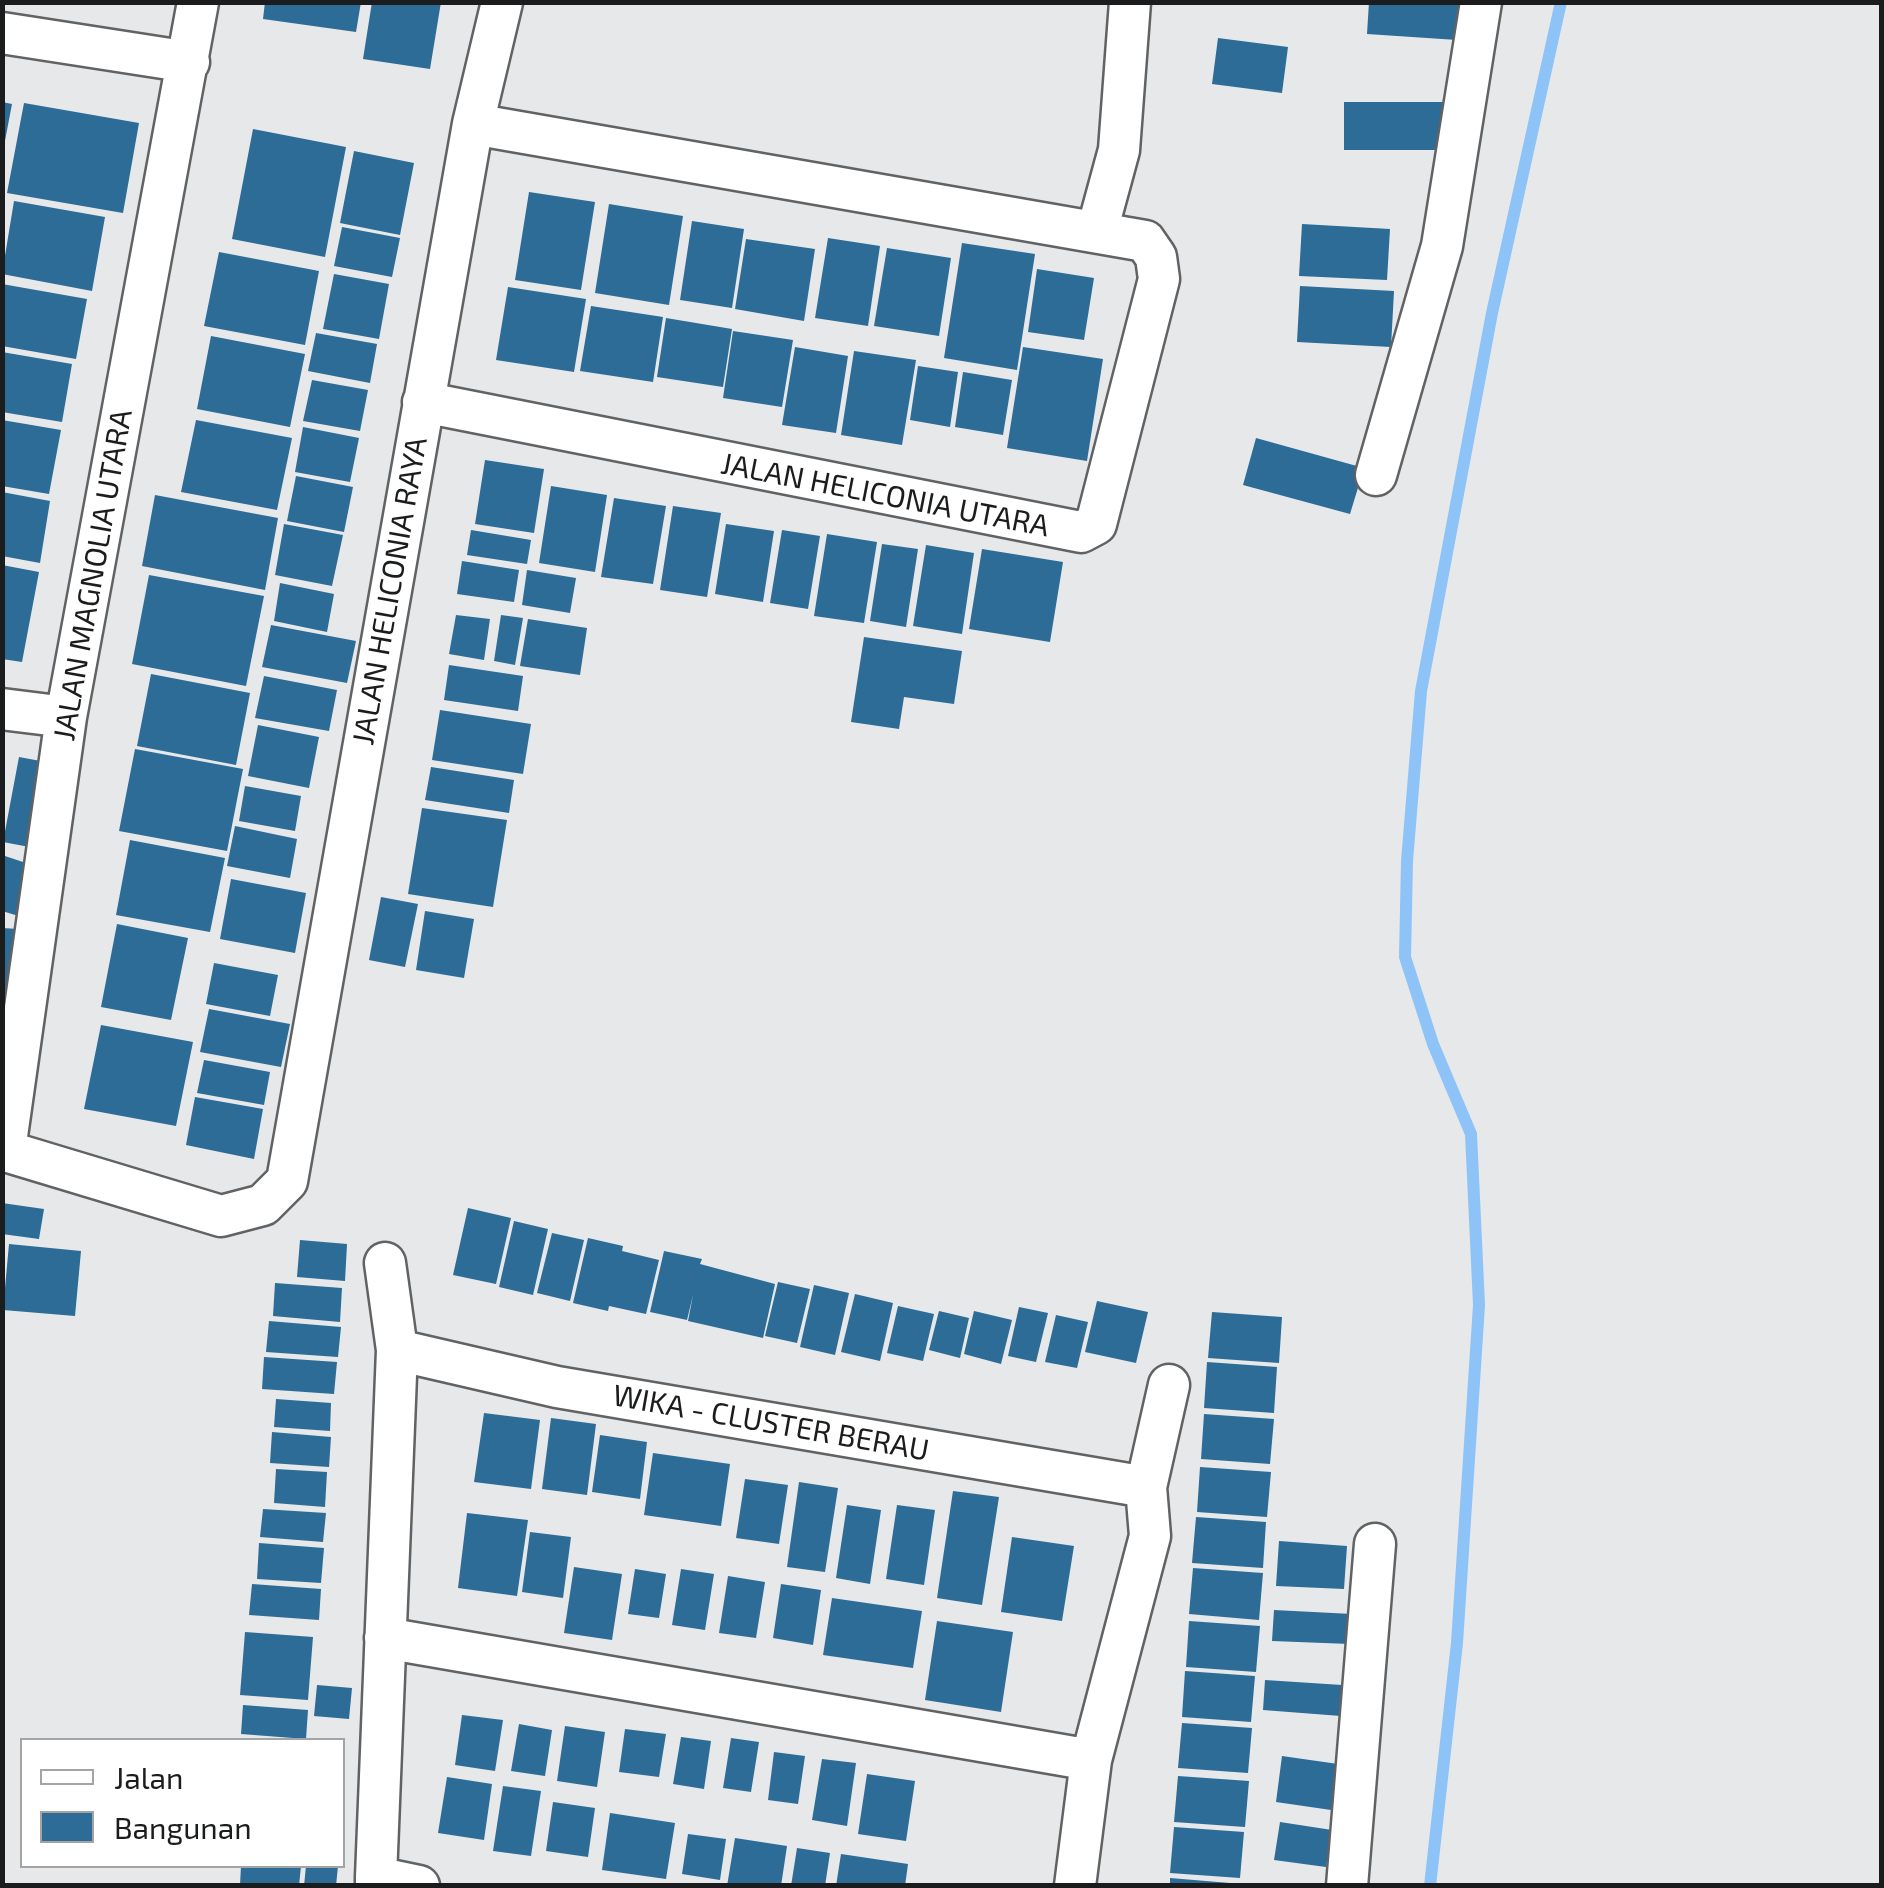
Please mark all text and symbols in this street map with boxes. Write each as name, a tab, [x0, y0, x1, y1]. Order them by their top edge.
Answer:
street label: JALAN MAGNOLIA UTARA	[46, 407, 140, 743]
street label: JALAN HELICONIA RAYA	[345, 434, 435, 748]
street label: JALAN HELICONIA UTARA	[718, 446, 1052, 544]
street label: WIKA - CLUSTER BERAU	[610, 1377, 932, 1469]
legend	[20, 1738, 345, 1868]
text: Jalan	[114, 1759, 183, 1795]
text: Bangunan	[114, 1809, 252, 1845]

